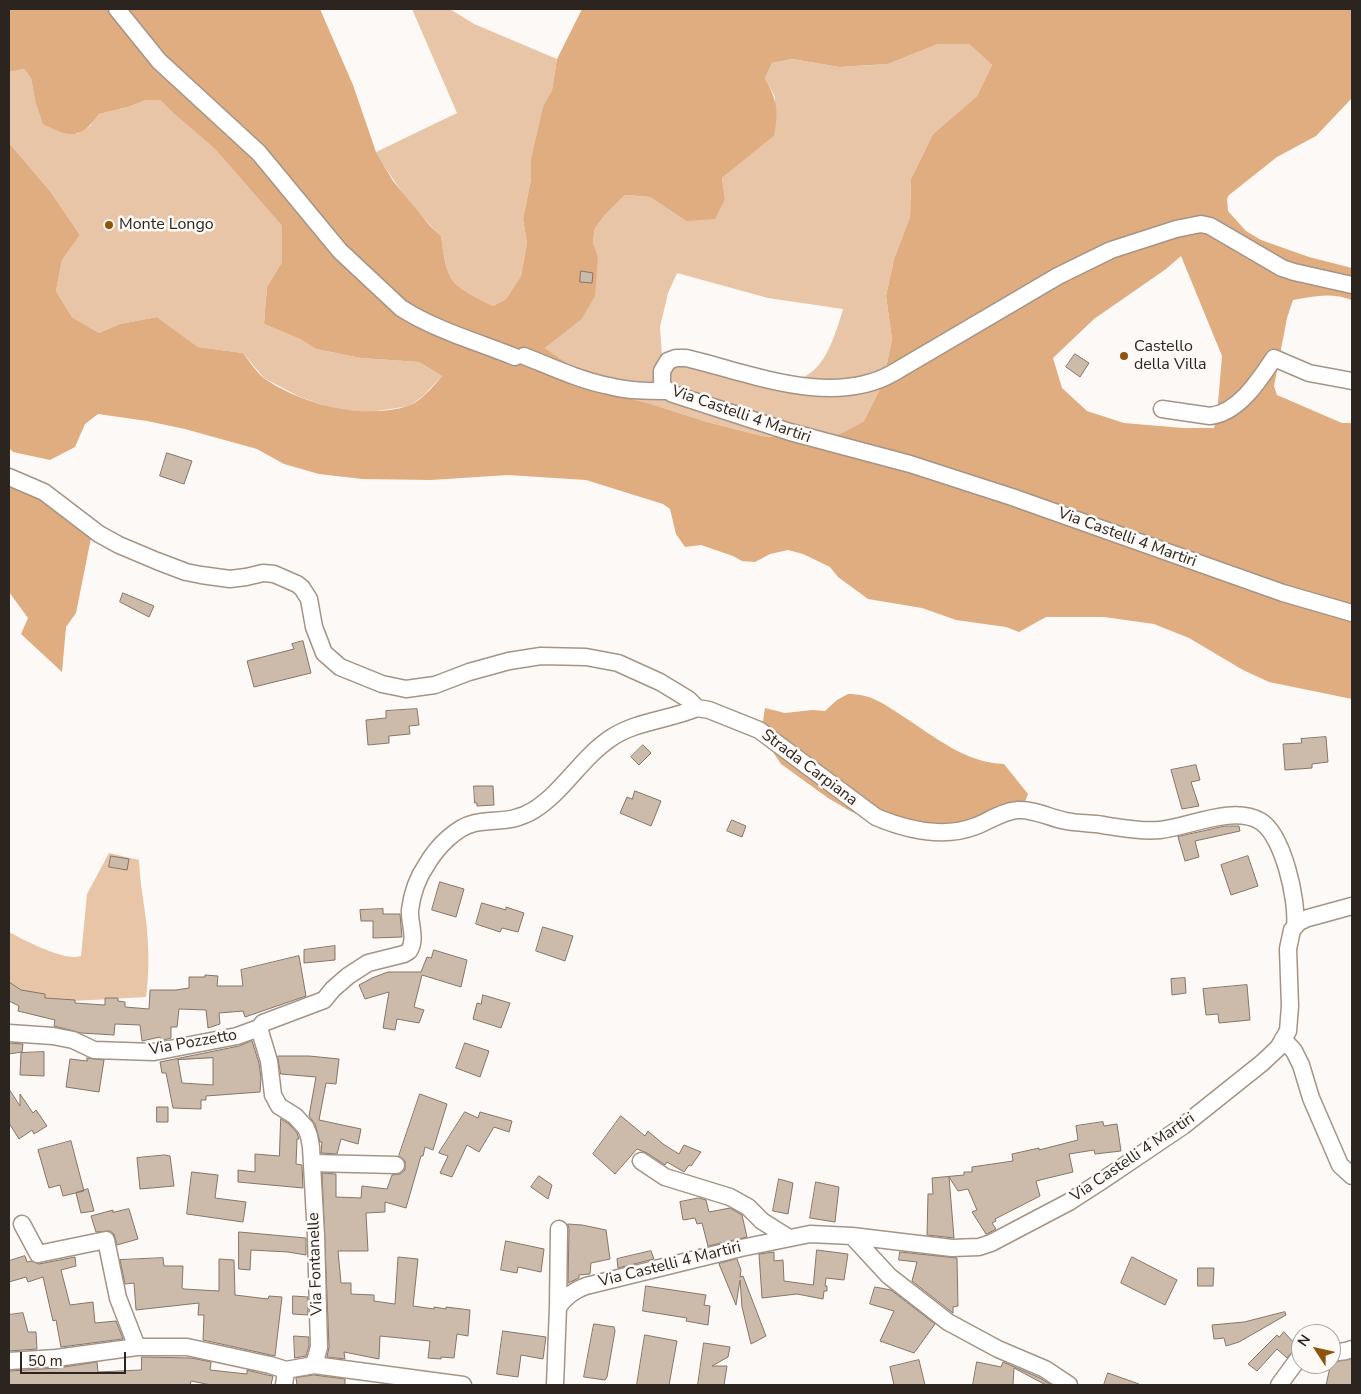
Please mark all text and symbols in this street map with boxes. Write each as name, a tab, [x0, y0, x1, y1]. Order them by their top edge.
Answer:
place label: Monte Longo	[119, 215, 214, 235]
marker: Monte Longo	[103, 219, 115, 231]
place label: Castello della Villa	[1134, 337, 1207, 375]
marker: Castello della Villa	[1118, 350, 1130, 362]
street label: Via Castelli 4 Martiri	[669, 382, 813, 448]
street label: Via Castelli 4 Martiri	[1055, 504, 1199, 572]
street label: Strada Carpiana	[757, 726, 861, 810]
street label: Via Pozzetto	[148, 1026, 238, 1060]
street label: Via Castelli 4 Martiri	[1067, 1109, 1199, 1207]
street label: Via Fontanelle	[305, 1212, 327, 1316]
street label: Via Castelli 4 Martiri	[597, 1238, 743, 1292]
north arrow	[1291, 1324, 1341, 1374]
text: N	[1293, 1331, 1315, 1350]
scale bar	[22, 1342, 129, 1374]
text: 50 m	[28, 1351, 63, 1371]

